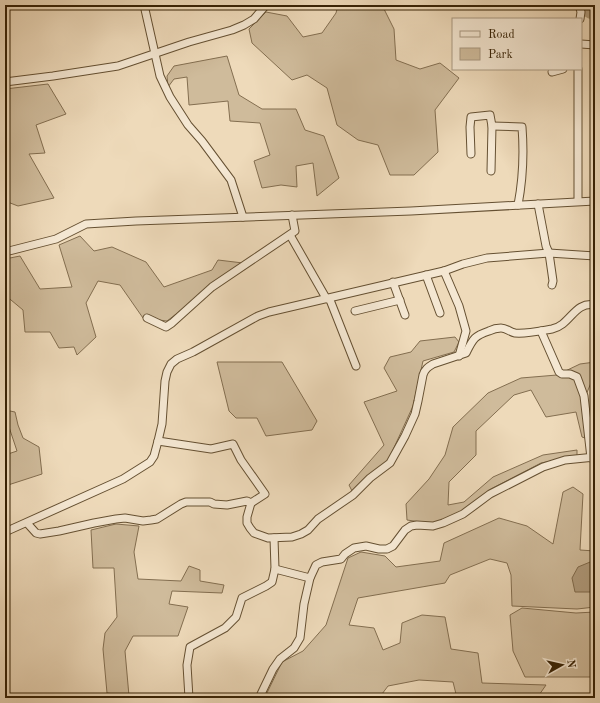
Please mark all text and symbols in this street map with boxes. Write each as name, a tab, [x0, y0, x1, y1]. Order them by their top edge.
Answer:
legend	[452, 18, 582, 70]
text: Road	[488, 29, 515, 41]
text: Park	[488, 49, 513, 61]
north arrow	[542, 645, 582, 685]
text: N	[564, 659, 577, 669]

